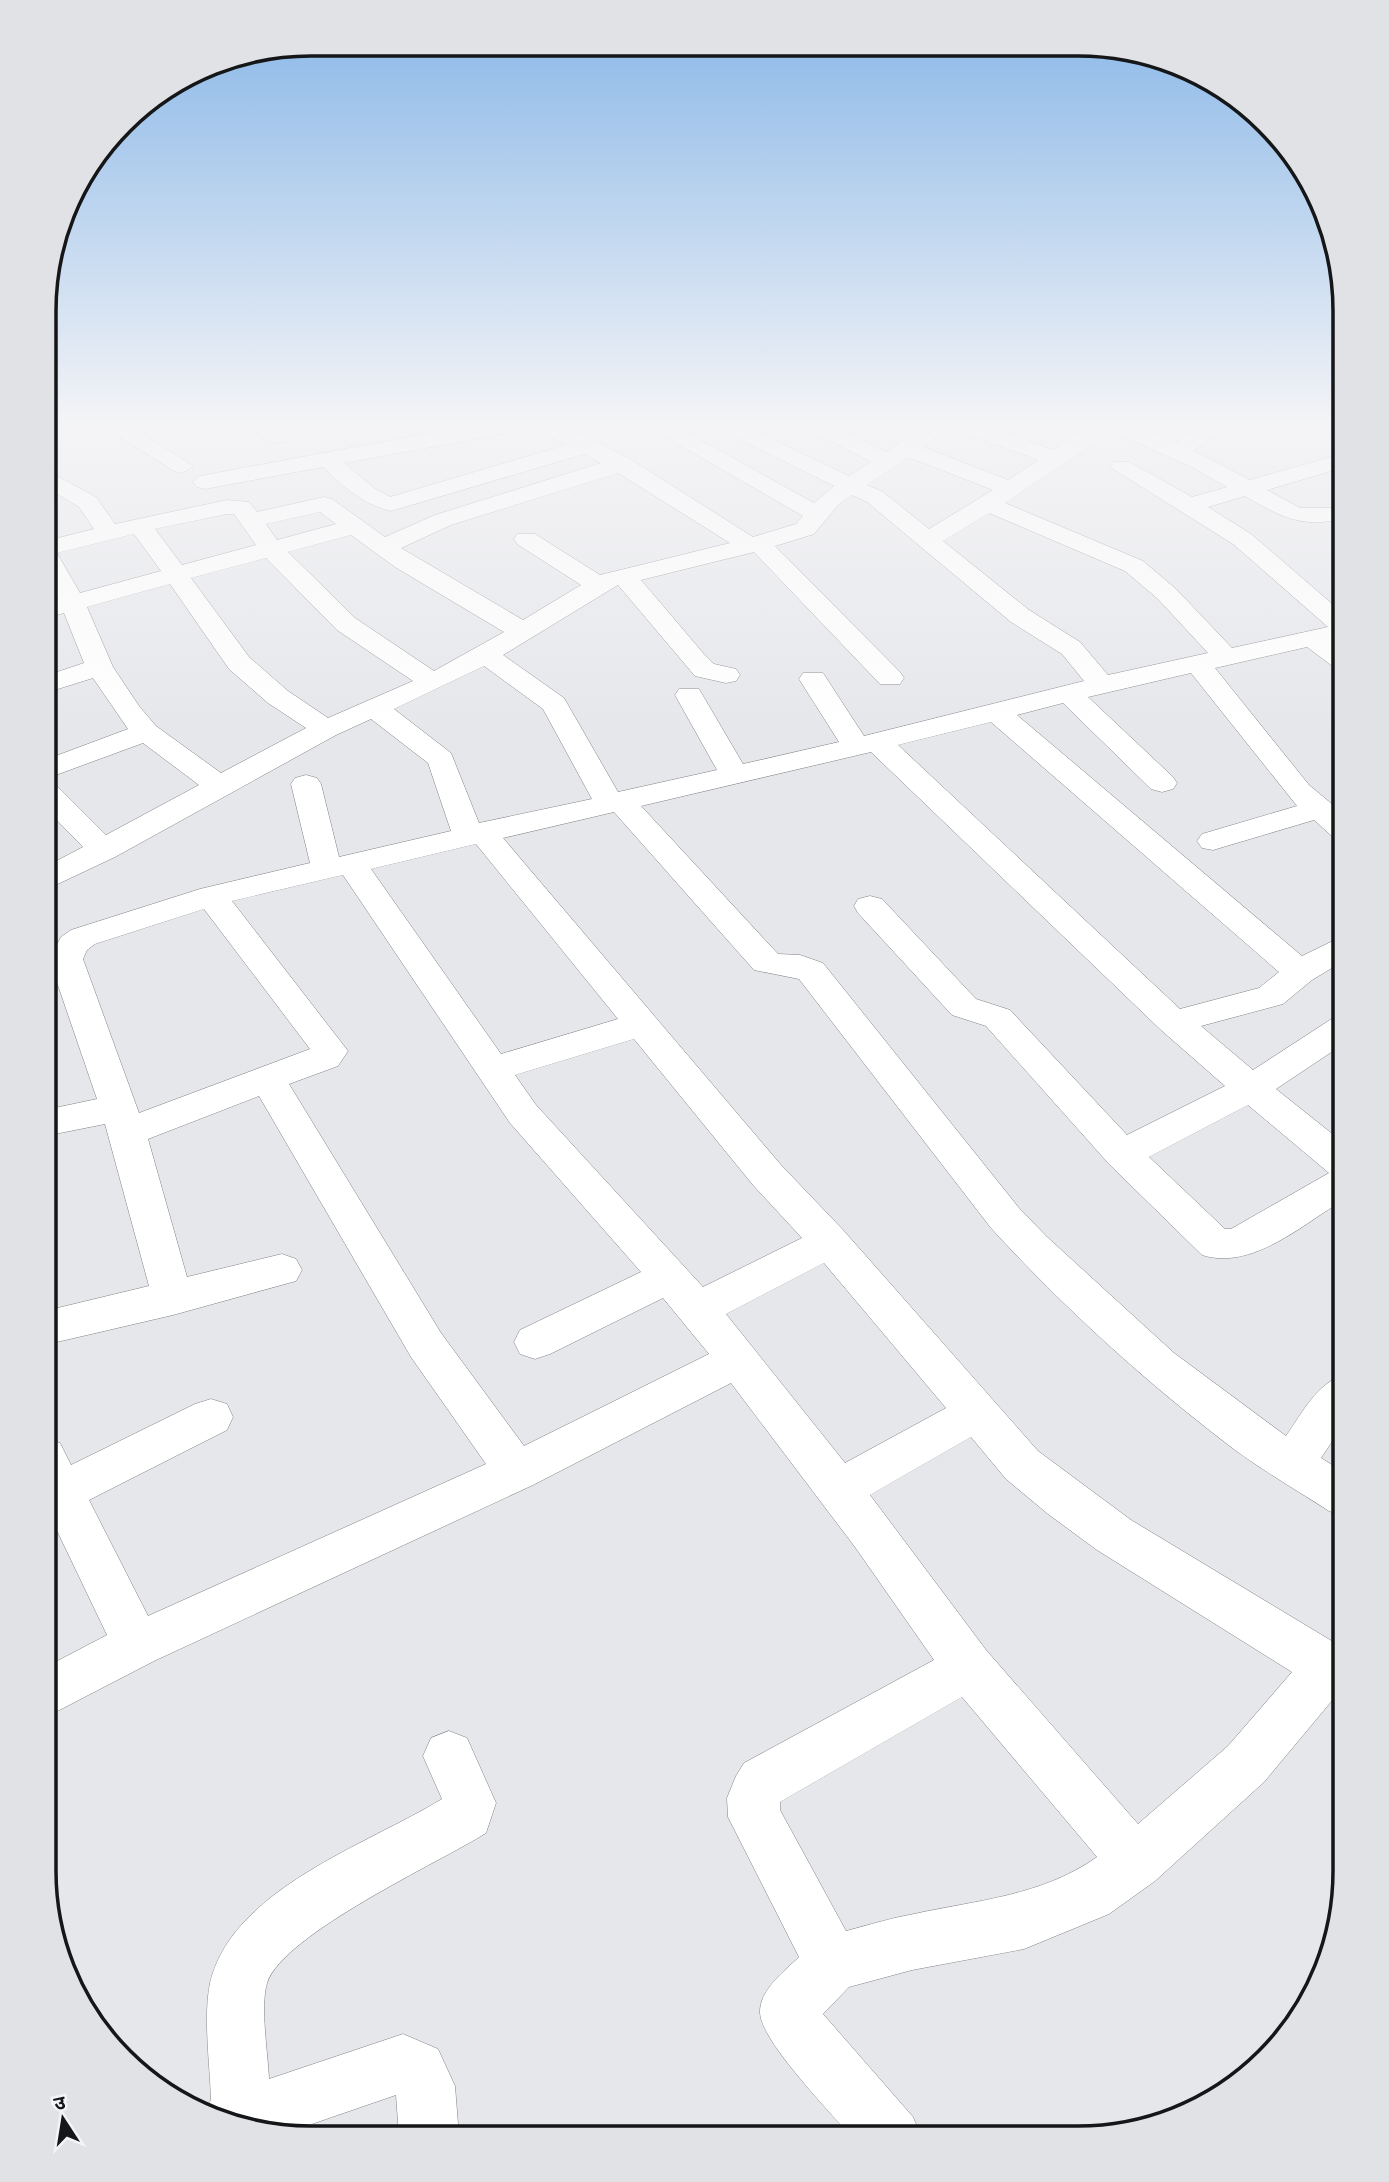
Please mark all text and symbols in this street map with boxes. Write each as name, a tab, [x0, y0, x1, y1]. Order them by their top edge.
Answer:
north arrow	[28, 2084, 98, 2154]
text: उ	[52, 2090, 68, 2114]

